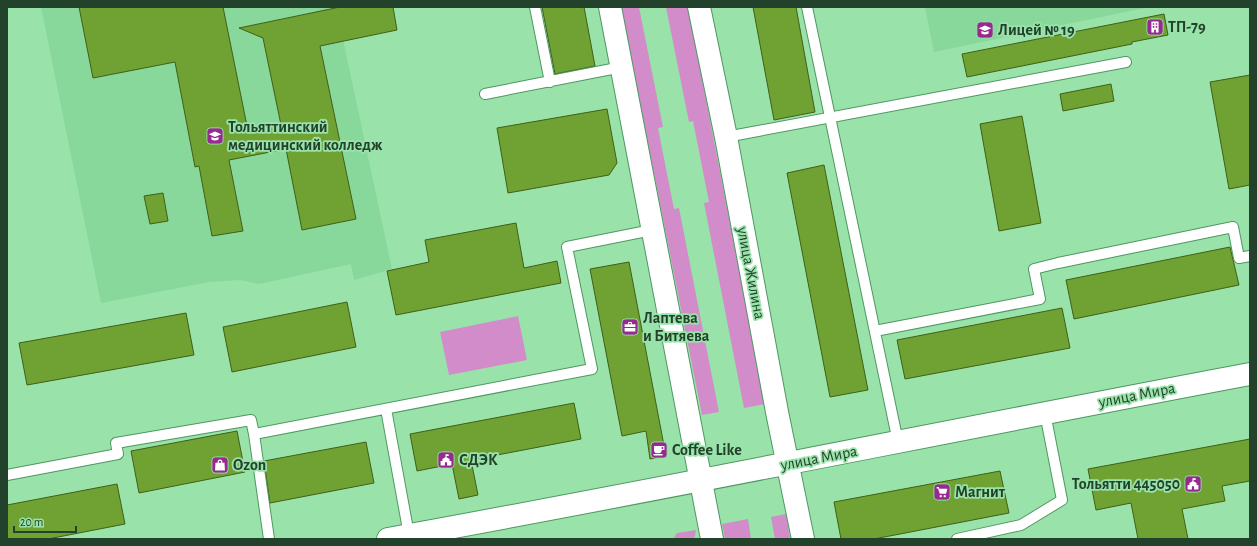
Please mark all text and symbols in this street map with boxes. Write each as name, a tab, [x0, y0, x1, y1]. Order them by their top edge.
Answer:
building icon: ТП-79	[1145, 17, 1165, 37]
place label: ТП-79	[1168, 19, 1206, 35]
school or university icon: Лицей № 19	[975, 20, 995, 40]
place label: Лицей № 19	[998, 22, 1075, 38]
place label: Тольяттинский медицинский колледж	[228, 119, 383, 153]
school or university icon: Тольяттинский медицинский колледж	[205, 126, 225, 146]
street label: улица Жилина	[733, 224, 768, 321]
place label: Лаптева и Битяева	[643, 310, 710, 344]
office icon: Лаптева и Битяева	[620, 317, 640, 337]
street label: улица Мира	[1096, 380, 1177, 411]
cafe icon: Coffee Like	[649, 440, 669, 460]
place label: Coffee Like	[672, 442, 742, 458]
street label: улица Мира	[778, 443, 859, 474]
public building icon: СДЭК	[436, 450, 456, 470]
place label: СДЭК	[459, 452, 498, 468]
shop icon: Ozon	[210, 455, 230, 475]
place label: Ozon	[233, 457, 266, 473]
public building icon: Тольятти 445050	[1183, 474, 1203, 494]
place label: Тольятти 445050	[1072, 476, 1180, 492]
supermarket icon: Магнит	[932, 482, 952, 502]
place label: Магнит	[955, 484, 1006, 500]
scale bar	[14, 508, 76, 534]
text: 20 m	[20, 516, 43, 528]

